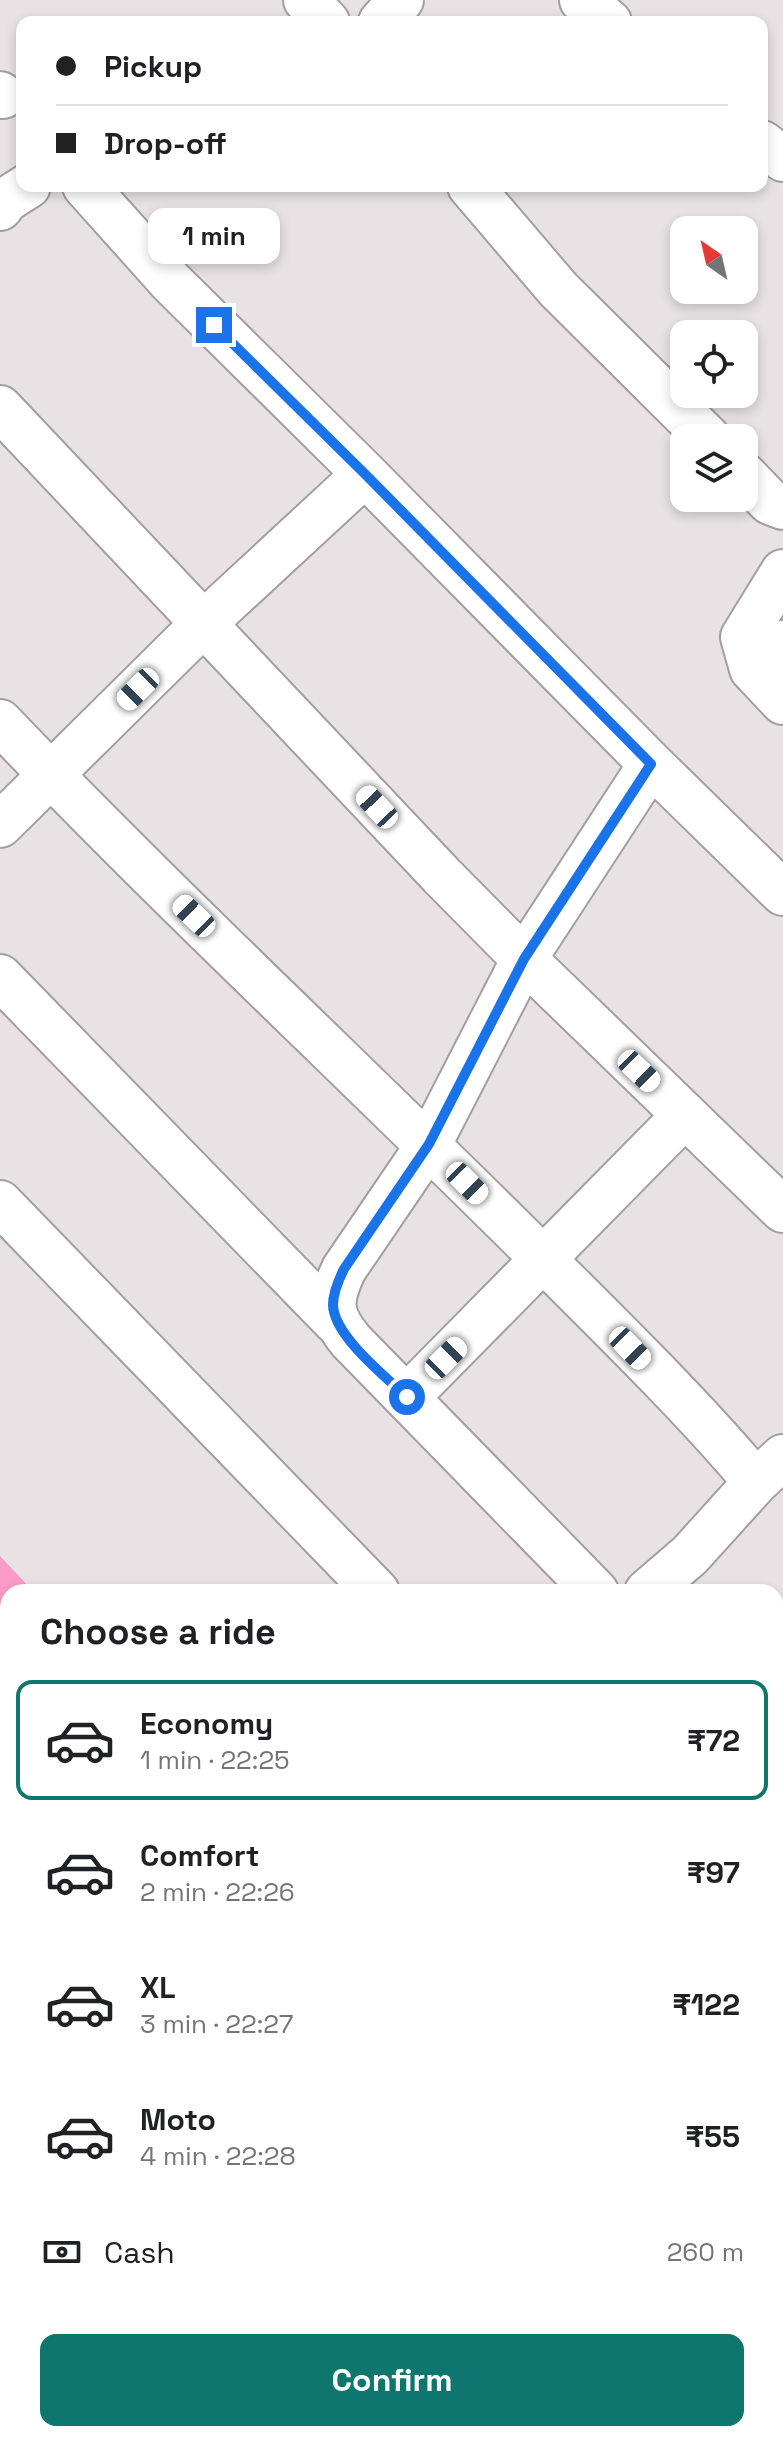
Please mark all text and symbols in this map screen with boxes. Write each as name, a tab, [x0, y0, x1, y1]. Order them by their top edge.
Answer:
text: Pickup	[104, 47, 202, 86]
text: Drop-off	[104, 124, 227, 163]
callout: 1 min	[148, 209, 280, 265]
north arrow	[670, 216, 758, 304]
map controls	[670, 216, 758, 512]
text: 1 min	[182, 219, 246, 253]
route end	[196, 307, 232, 343]
button: locate	[670, 320, 758, 408]
button: layers	[670, 424, 758, 512]
car	[113, 664, 163, 714]
car	[352, 781, 402, 833]
car	[168, 891, 220, 941]
car	[613, 1046, 665, 1096]
car	[442, 1158, 492, 1208]
car	[605, 1322, 655, 1374]
car	[421, 1333, 471, 1383]
route start	[389, 1379, 425, 1415]
text: Choose a ride	[40, 1609, 276, 1655]
icon: car	[44, 1704, 116, 1776]
text: Economy	[140, 1704, 273, 1743]
text: ₹72	[687, 1721, 740, 1760]
text: 1 min · 22:25	[140, 1743, 290, 1777]
icon: car	[44, 1836, 116, 1908]
text: Comfort	[140, 1836, 259, 1875]
text: ₹97	[687, 1853, 740, 1892]
text: 2 min · 22:26	[140, 1875, 295, 1909]
icon: car	[44, 1968, 116, 2040]
text: XL	[140, 1968, 176, 2007]
text: ₹122	[672, 1985, 740, 2024]
text: 3 min · 22:27	[140, 2007, 293, 2041]
icon: car	[44, 2100, 116, 2172]
text: Moto	[140, 2100, 216, 2139]
text: ₹55	[685, 2117, 740, 2156]
text: 4 min · 22:28	[140, 2139, 296, 2173]
icon: cash	[40, 2230, 84, 2274]
text: Cash	[104, 2233, 175, 2272]
text: 260 m	[667, 2235, 744, 2269]
button: Confirm	[40, 2334, 744, 2426]

